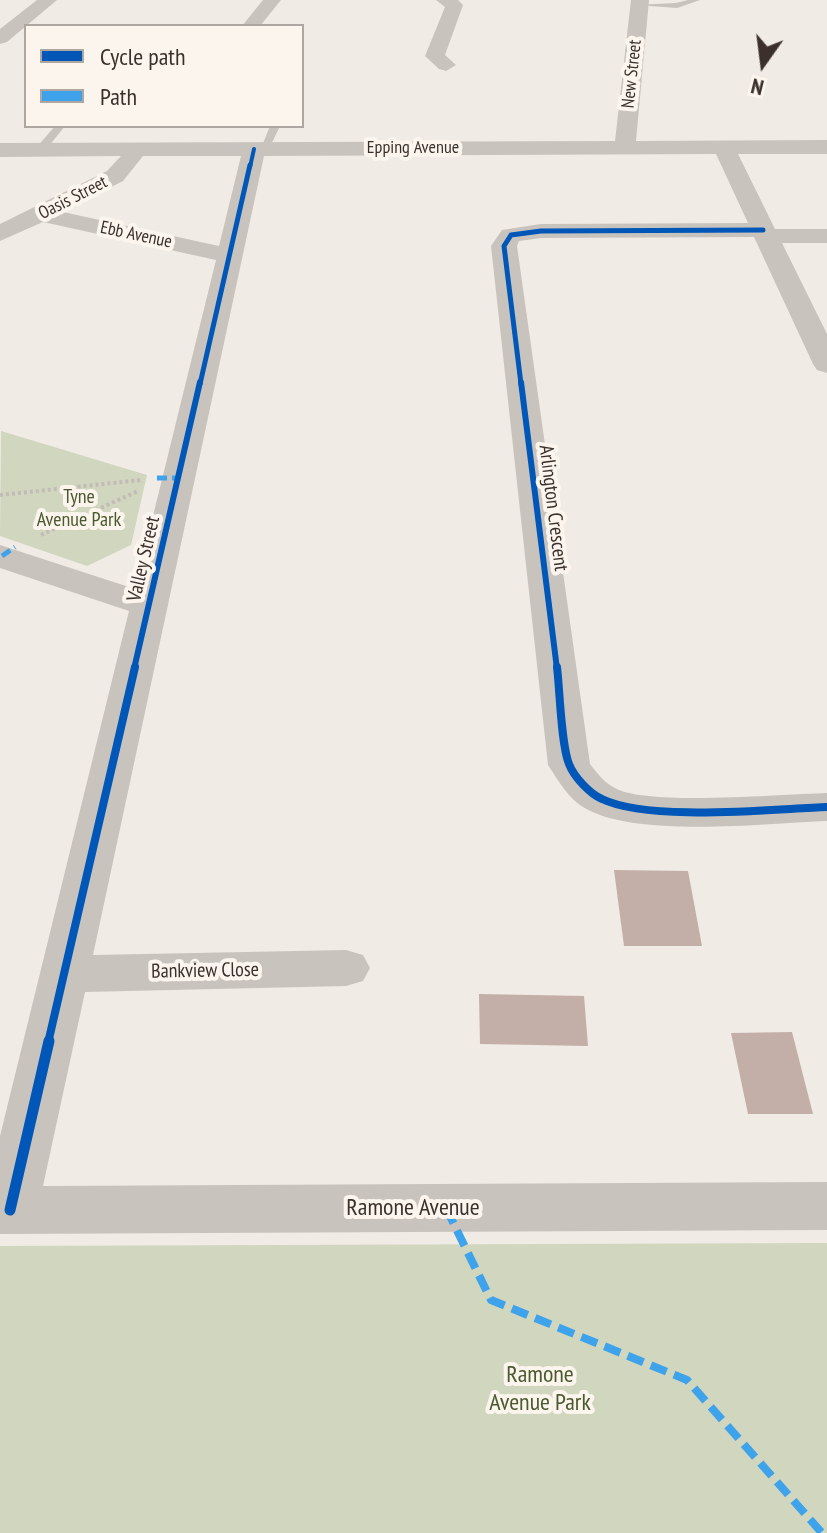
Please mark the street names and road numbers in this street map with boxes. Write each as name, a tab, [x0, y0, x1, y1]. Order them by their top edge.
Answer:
street label: New Street	[618, 39, 646, 109]
street label: Epping Avenue	[367, 137, 459, 159]
street label: Oasis Street	[35, 172, 111, 224]
street label: Ebb Avenue	[98, 217, 174, 253]
street label: Arlington Crescent	[533, 443, 573, 573]
street label: Valley Street	[123, 514, 165, 604]
street label: Bankview Close	[151, 958, 259, 984]
street label: Ramone Avenue	[346, 1194, 480, 1222]

